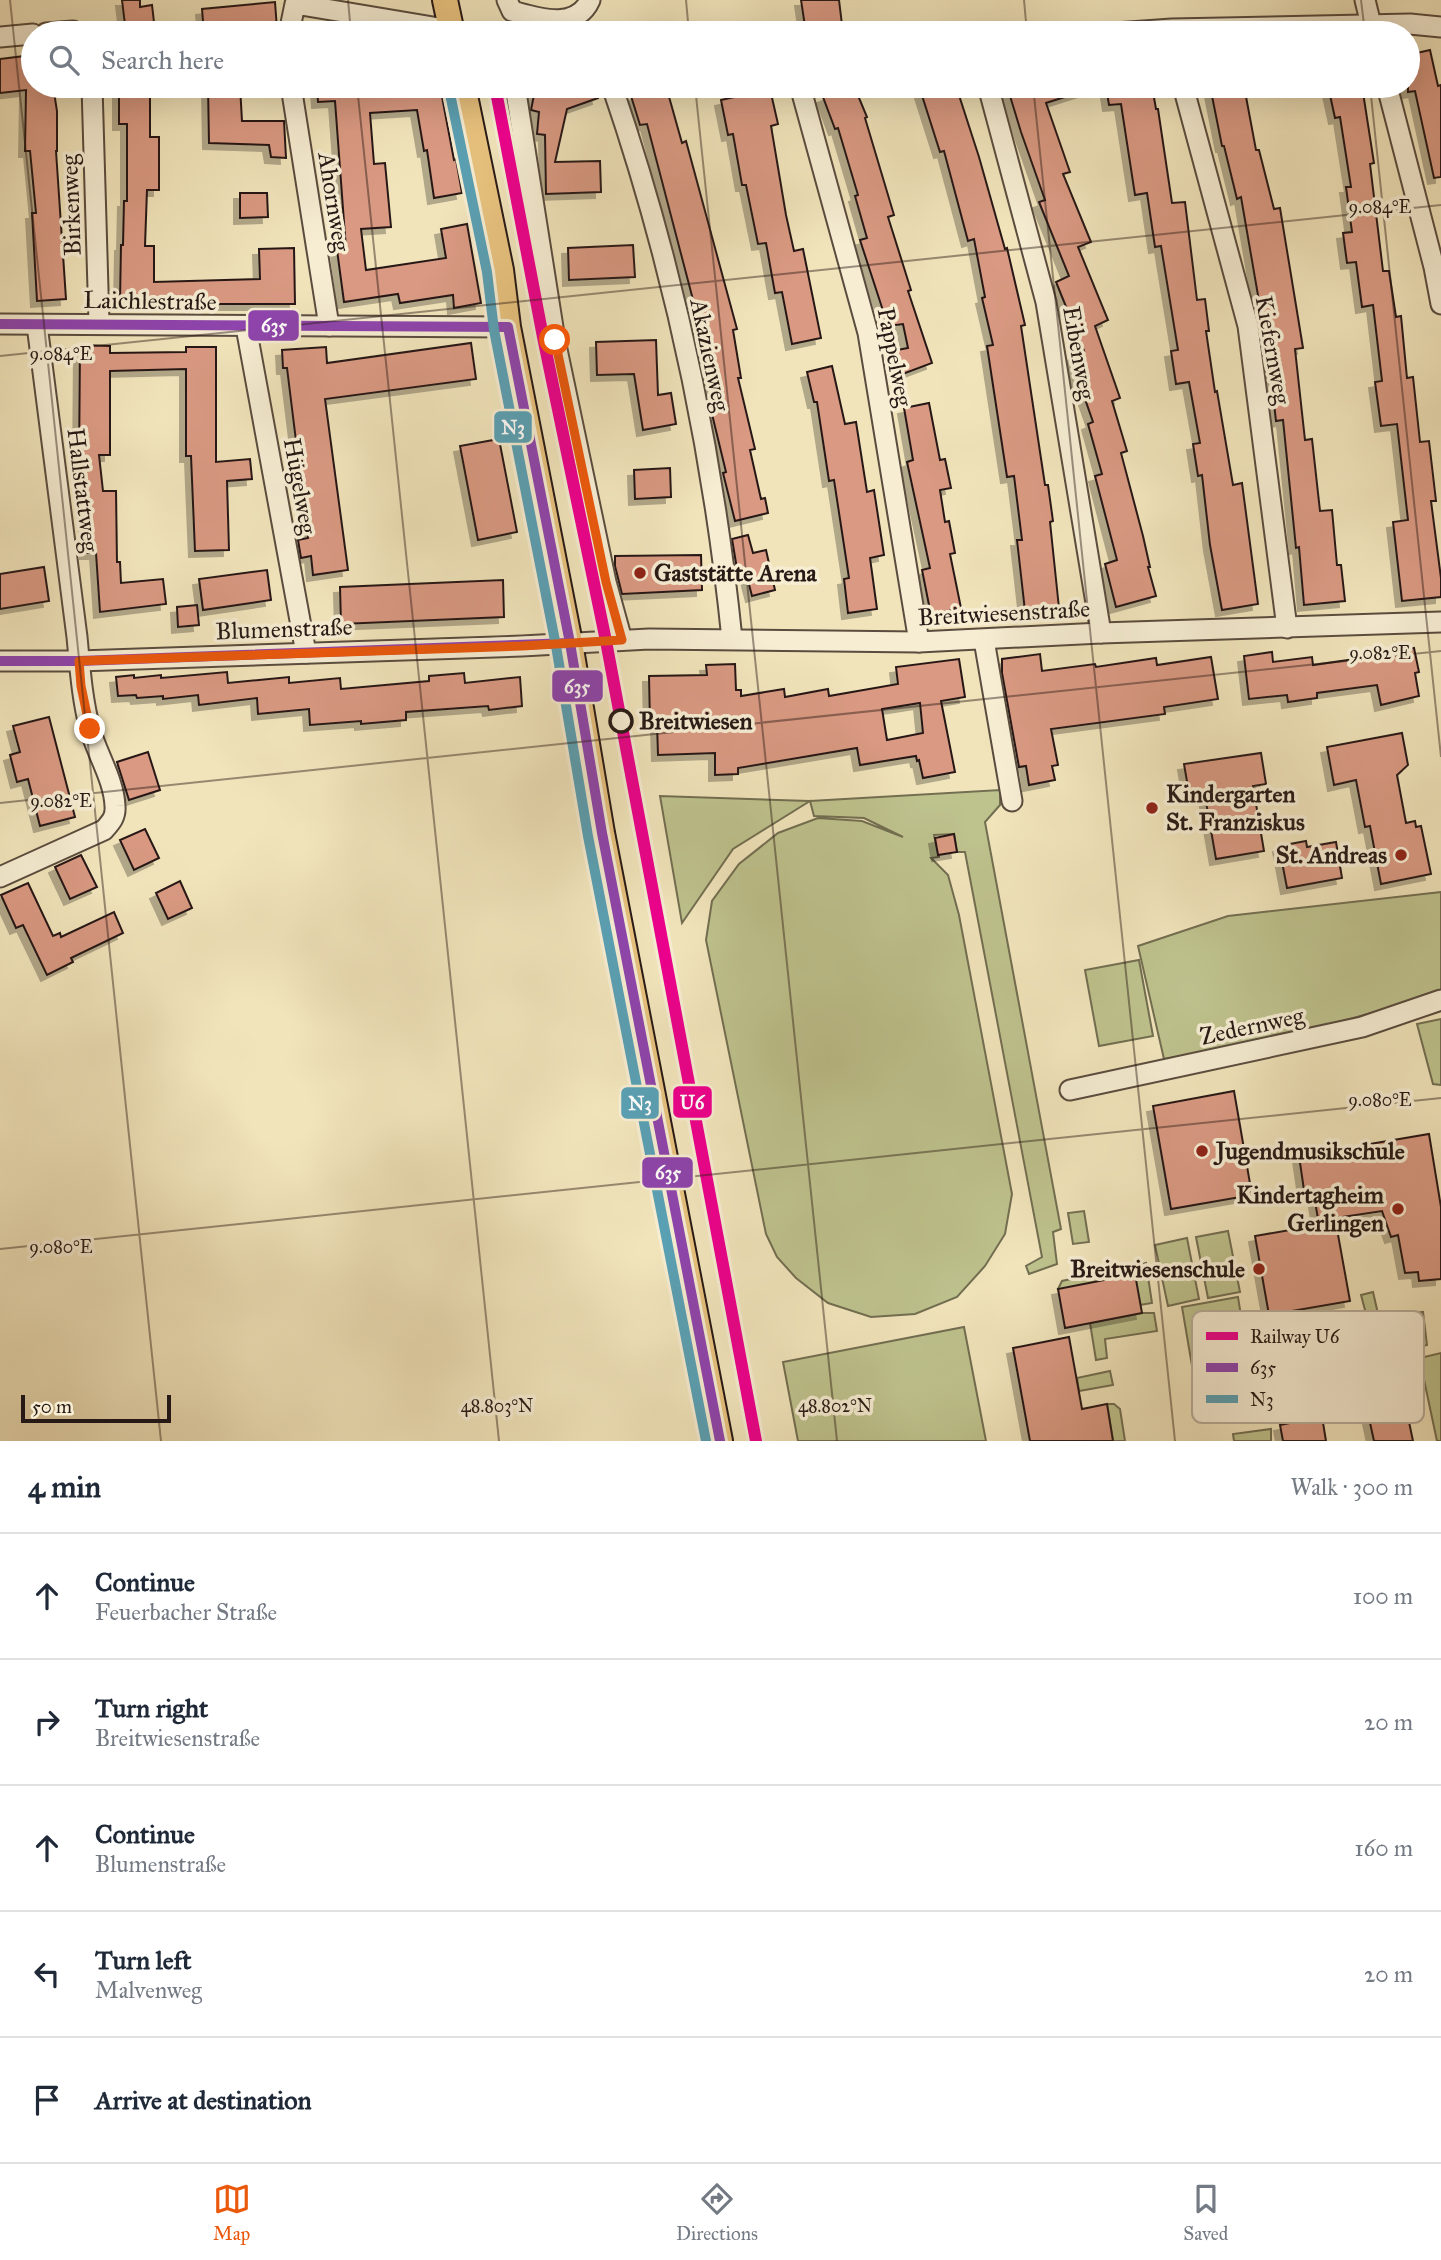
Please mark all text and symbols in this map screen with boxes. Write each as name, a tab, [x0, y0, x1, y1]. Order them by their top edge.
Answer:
search box	[21, 21, 1420, 98]
icon: search	[45, 41, 83, 79]
text: Search here	[101, 44, 224, 76]
street label: Ahornweg	[311, 149, 357, 255]
street label: Birkenweg	[54, 153, 88, 256]
text: 9.084°E	[1349, 196, 1412, 218]
street label: Laichlestraße	[83, 285, 217, 317]
street label: Kiefernweg	[1249, 293, 1297, 407]
street label: Akazienweg	[683, 295, 737, 415]
street label: Eibenweg	[1056, 304, 1102, 403]
street label: Pappelweg	[871, 305, 919, 410]
line badge: 635	[247, 309, 300, 342]
text: 635	[261, 314, 287, 338]
route start	[539, 324, 570, 355]
text: 9.084°E	[30, 343, 93, 365]
line badge: N3	[493, 410, 533, 444]
text: N3	[501, 416, 525, 440]
street label: Hallstattweg	[60, 426, 106, 555]
street label: Hügelweg	[277, 435, 323, 537]
place label: Gaststätte Arena	[654, 558, 817, 588]
marker: Gaststätte Arena	[632, 565, 648, 581]
street label: Breitwiesenstraße	[917, 594, 1091, 632]
street label: Blumenstraße	[215, 612, 353, 646]
text: 9.082°E	[1349, 642, 1411, 664]
line badge: 635	[551, 669, 604, 703]
text: 635	[564, 675, 590, 699]
place label: Breitwiesen	[639, 706, 753, 736]
marker: Breitwiesen	[609, 709, 633, 733]
route end	[74, 713, 105, 744]
place label: Kindergarten St. Franziskus	[1166, 779, 1305, 837]
text: 9.082°E	[30, 790, 92, 812]
marker: Kindergarten St. Franziskus	[1144, 800, 1160, 816]
place label: St. Andreas	[1276, 840, 1387, 870]
marker: St. Andreas	[1393, 847, 1409, 863]
street label: Zedernweg	[1197, 1000, 1307, 1052]
line badge: U6	[672, 1085, 713, 1119]
line badge: N3	[620, 1086, 660, 1120]
text: 9.080°E	[1348, 1089, 1412, 1111]
text: U6	[680, 1091, 706, 1114]
text: N3	[628, 1092, 652, 1116]
place label: Jugendmusikschule	[1213, 1136, 1405, 1166]
marker: Jugendmusikschule	[1194, 1143, 1210, 1159]
line badge: 635	[641, 1156, 694, 1189]
text: 635	[655, 1161, 681, 1185]
place label: Kindertagheim Gerlingen	[1236, 1180, 1385, 1238]
marker: Kindertagheim Gerlingen	[1390, 1201, 1406, 1217]
text: 9.080°E	[29, 1236, 93, 1258]
place label: Breitwiesenschule	[1070, 1254, 1245, 1284]
marker: Breitwiesenschule	[1251, 1261, 1267, 1277]
legend	[1192, 1311, 1424, 1423]
text: Railway U6	[1250, 1325, 1341, 1348]
text: 635	[1250, 1356, 1276, 1379]
text: N3	[1250, 1388, 1274, 1411]
scale bar	[21, 1392, 172, 1424]
text: 50 m	[32, 1395, 72, 1418]
text: 48.803°N	[461, 1395, 533, 1417]
text: 48.802°N	[798, 1395, 872, 1417]
text: 4 min	[28, 1469, 101, 1505]
text: Walk · 300 m	[1290, 1473, 1413, 1501]
text: Continue	[95, 1566, 195, 1598]
icon: ahead	[28, 1577, 66, 1615]
text: 100 m	[1353, 1582, 1413, 1610]
text: Feuerbacher Straße	[95, 1598, 277, 1626]
text: Turn right	[95, 1692, 208, 1724]
icon: right	[28, 1703, 66, 1741]
text: 20 m	[1364, 1708, 1413, 1736]
text: Breitwiesenstraße	[95, 1724, 260, 1752]
text: Continue	[95, 1818, 195, 1850]
icon: ahead	[28, 1829, 66, 1867]
text: 160 m	[1355, 1834, 1413, 1862]
text: Blumenstraße	[95, 1850, 226, 1878]
text: Turn left	[95, 1944, 191, 1976]
icon: left	[28, 1955, 66, 1993]
text: 20 m	[1364, 1960, 1413, 1988]
text: Malvenweg	[95, 1976, 202, 2004]
icon: arrive	[28, 2081, 66, 2119]
text: Arrive at destination	[95, 2084, 312, 2116]
tab: Map	[213, 2180, 251, 2245]
tab: Directions	[676, 2180, 758, 2245]
tab: Saved	[1183, 2180, 1228, 2245]

